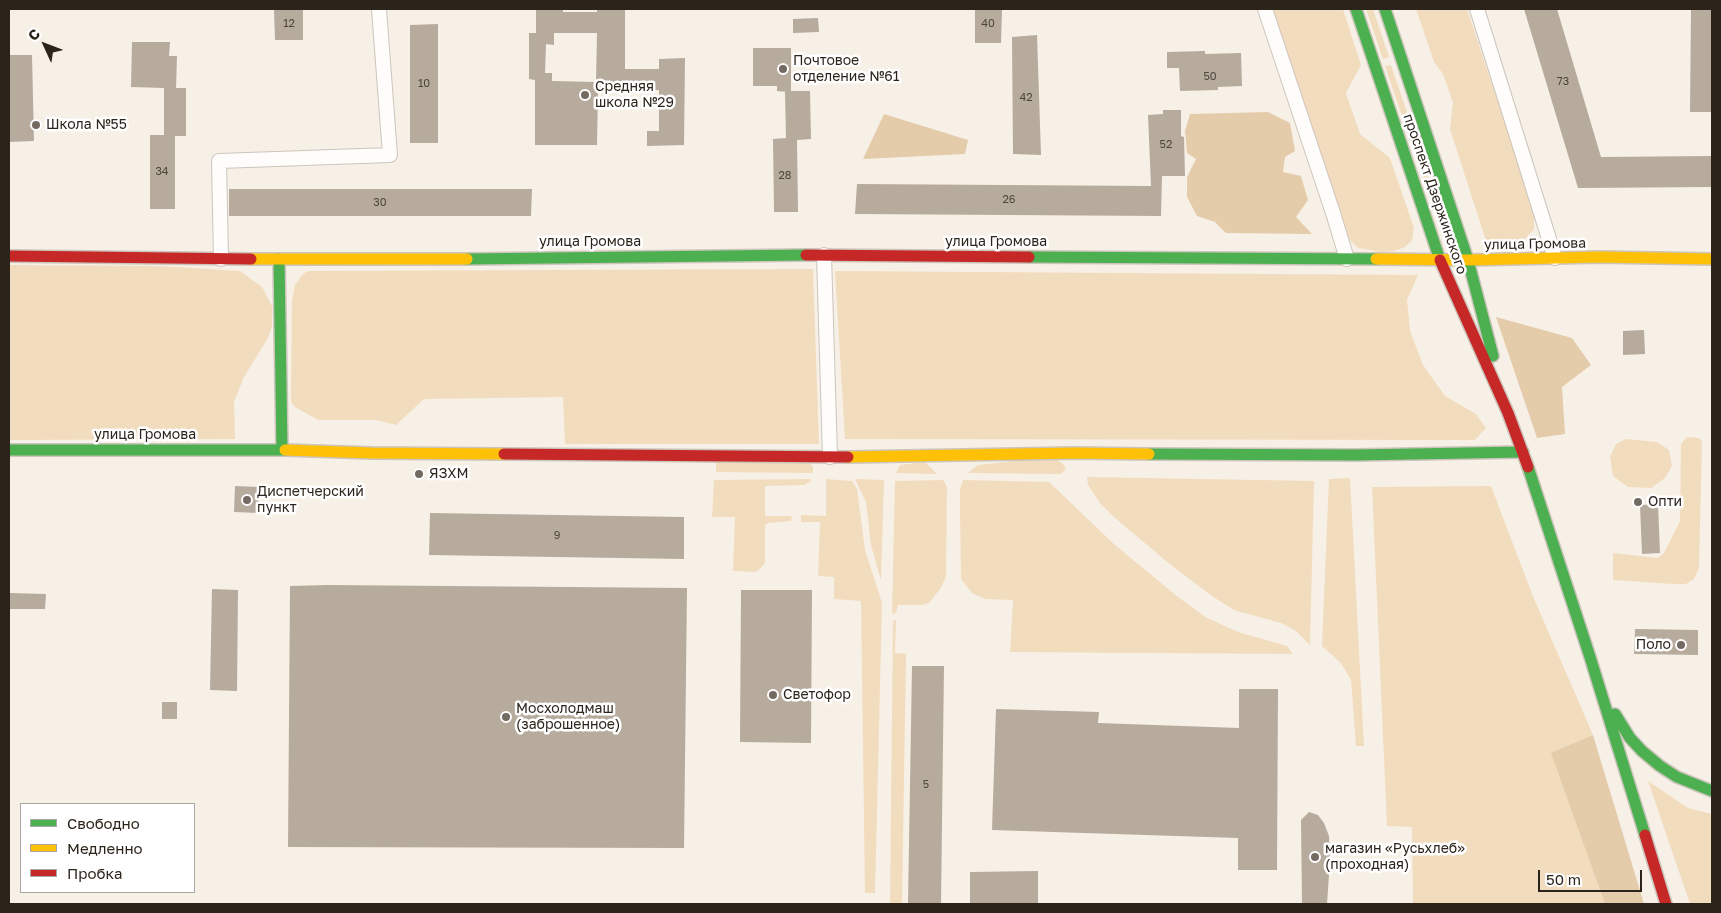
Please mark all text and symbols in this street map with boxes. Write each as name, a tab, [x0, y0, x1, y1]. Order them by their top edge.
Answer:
house number: 12	[283, 17, 295, 31]
house number: 40	[981, 17, 995, 31]
north arrow	[20, 20, 70, 70]
text: С	[24, 25, 43, 44]
place label: Почтовое отделение №61	[793, 53, 900, 85]
marker: Почтовое отделение №61	[777, 63, 789, 75]
house number: 50	[1203, 70, 1217, 84]
house number: 73	[1557, 75, 1569, 89]
house number: 10	[418, 77, 430, 91]
place label: Средняя школа №29	[595, 79, 674, 111]
marker: Средняя школа №29	[579, 89, 591, 101]
house number: 42	[1019, 91, 1033, 105]
street label: проспект Дзержинского	[1400, 112, 1470, 276]
place label: Школа №55	[46, 117, 127, 133]
marker: Школа №55	[30, 119, 42, 131]
house number: 52	[1160, 138, 1172, 152]
house number: 34	[155, 165, 169, 179]
house number: 28	[778, 169, 792, 183]
house number: 26	[1002, 193, 1016, 207]
house number: 30	[373, 196, 387, 210]
street label: улица Громова	[539, 234, 641, 250]
street label: улица Громова	[945, 234, 1047, 250]
street label: улица Громова	[1484, 235, 1586, 253]
street label: улица Громова	[94, 427, 196, 443]
place label: ЯЗХМ	[429, 466, 469, 482]
marker: ЯЗХМ	[413, 468, 425, 480]
place label: Диспетчерский пункт	[257, 484, 364, 516]
marker: Диспетчерский пункт	[241, 494, 253, 506]
place label: Опти	[1648, 494, 1682, 510]
marker: Опти	[1632, 496, 1644, 508]
house number: 9	[554, 529, 560, 543]
place label: Поло	[1636, 637, 1671, 653]
marker: Поло	[1675, 639, 1687, 651]
place label: Светофор	[783, 687, 851, 703]
marker: Светофор	[767, 689, 779, 701]
place label: Мосхолодмаш (заброшенное)	[516, 701, 620, 734]
marker: Мосхолодмаш (заброшенное)	[500, 711, 512, 723]
house number: 5	[923, 778, 929, 792]
legend	[20, 803, 195, 893]
text: Свободно	[67, 814, 140, 832]
text: Медленно	[67, 839, 143, 857]
place label: магазин «Русьхлеб» (проходная)	[1325, 841, 1465, 874]
marker: магазин «Русьхлеб» (проходная)	[1309, 851, 1321, 863]
scale bar	[1541, 860, 1645, 892]
text: Пробка	[67, 864, 122, 882]
text: 50 m	[1546, 870, 1581, 888]

